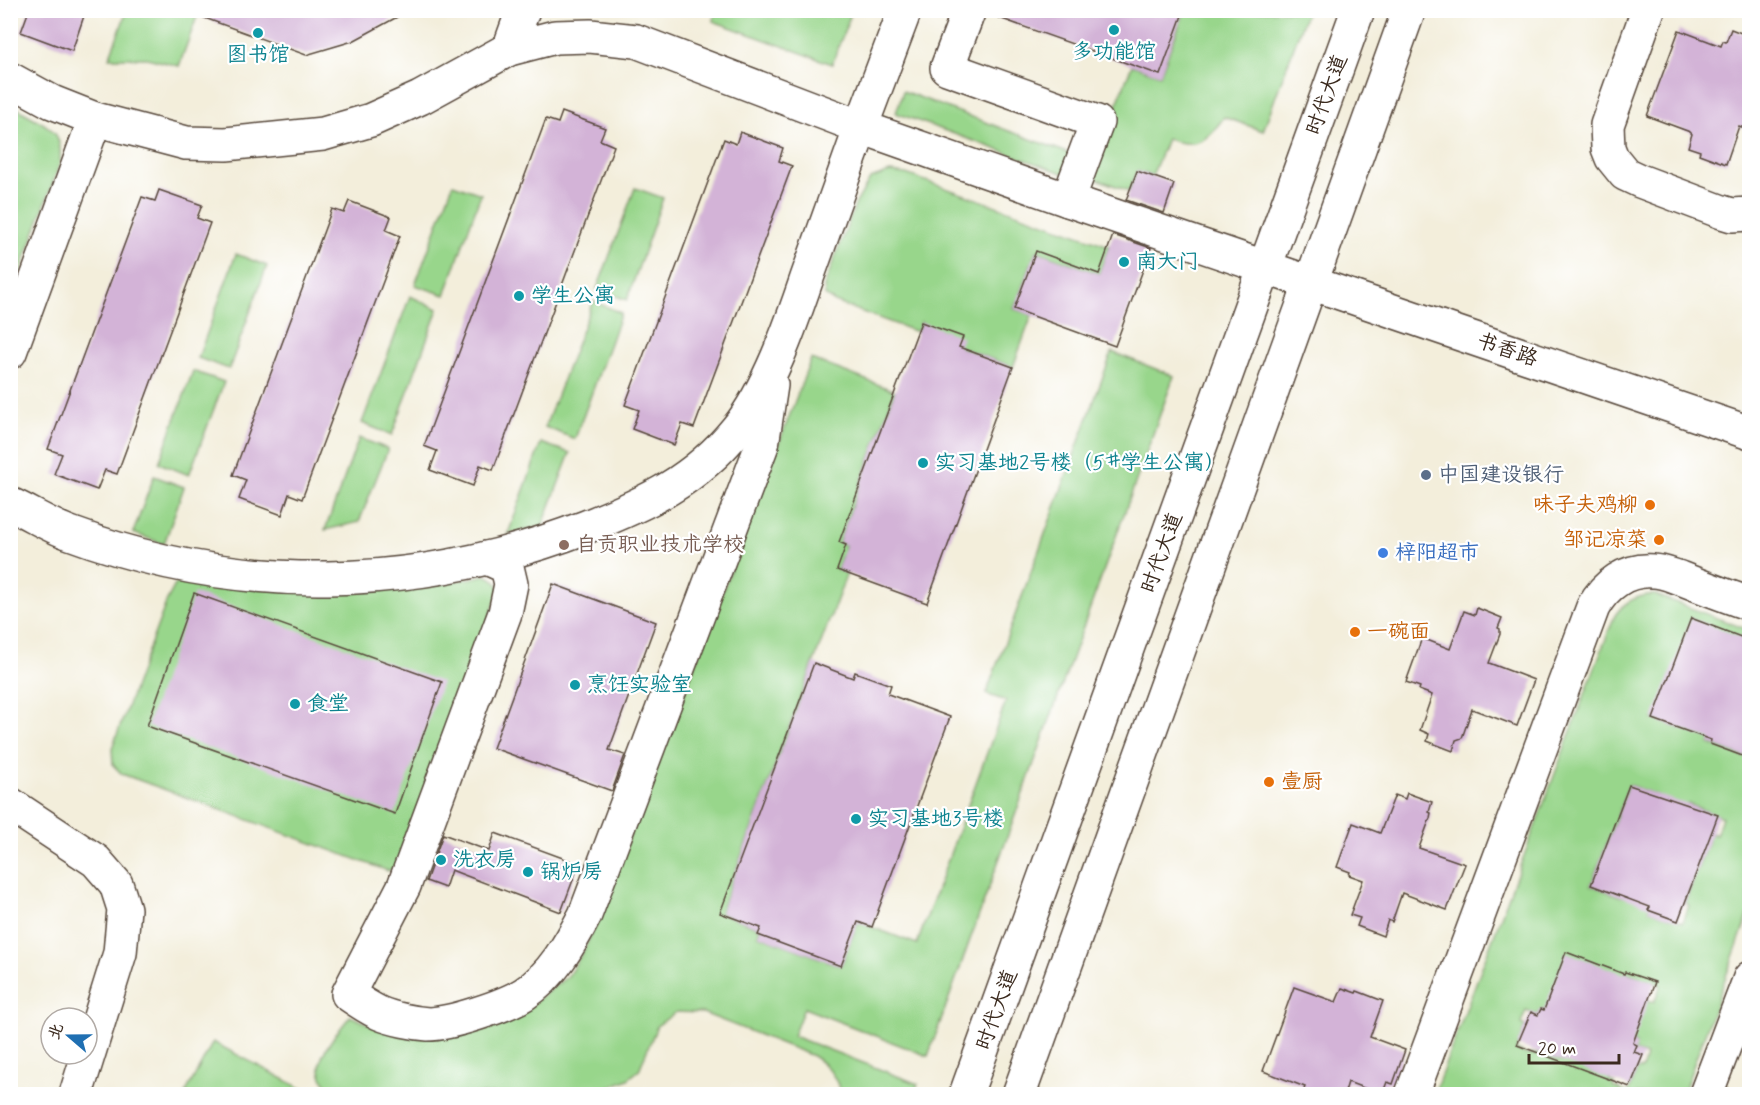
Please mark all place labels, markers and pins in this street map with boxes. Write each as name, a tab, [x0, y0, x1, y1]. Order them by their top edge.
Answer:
marker: 多功能馆	[1107, 23, 1121, 37]
marker: 图书馆	[251, 26, 265, 40]
place label: 多功能馆	[1072, 38, 1156, 66]
place label: 图书馆	[227, 41, 290, 69]
place label: 南大门	[1136, 248, 1199, 276]
marker: 南大门	[1117, 255, 1131, 269]
place label: 学生公寓	[531, 282, 615, 310]
marker: 学生公寓	[512, 289, 526, 303]
place label: 实习基地2号楼（5#学生公寓）	[935, 449, 1225, 477]
marker: 实习基地2号楼（5#学生公寓）	[916, 456, 930, 470]
place label: 中国建设银行	[1438, 461, 1564, 489]
marker: 中国建设银行	[1419, 468, 1433, 482]
place label: 味子夫鸡柳	[1533, 491, 1638, 519]
marker: 味子夫鸡柳	[1643, 498, 1657, 512]
place label: 邹记凉菜	[1563, 526, 1647, 554]
place label: 自贡职业技术学校	[576, 531, 744, 559]
marker: 邹记凉菜	[1652, 533, 1666, 547]
marker: 自贡职业技术学校	[557, 538, 571, 552]
place label: 梓阳超市	[1395, 539, 1479, 567]
marker: 梓阳超市	[1376, 546, 1390, 560]
place label: 一碗面	[1367, 618, 1430, 646]
marker: 一碗面	[1348, 625, 1362, 639]
place label: 烹饪实验室	[587, 671, 692, 699]
marker: 烹饪实验室	[568, 678, 582, 692]
place label: 食堂	[307, 690, 349, 718]
marker: 食堂	[288, 697, 302, 711]
place label: 壹厨	[1281, 768, 1323, 796]
marker: 壹厨	[1262, 775, 1276, 789]
place label: 实习基地3号楼	[868, 805, 1004, 833]
marker: 实习基地3号楼	[849, 812, 863, 826]
place label: 洗衣房	[453, 846, 516, 874]
marker: 洗衣房	[434, 853, 448, 867]
place label: 锅炉房	[540, 858, 603, 886]
marker: 锅炉房	[521, 865, 535, 879]

